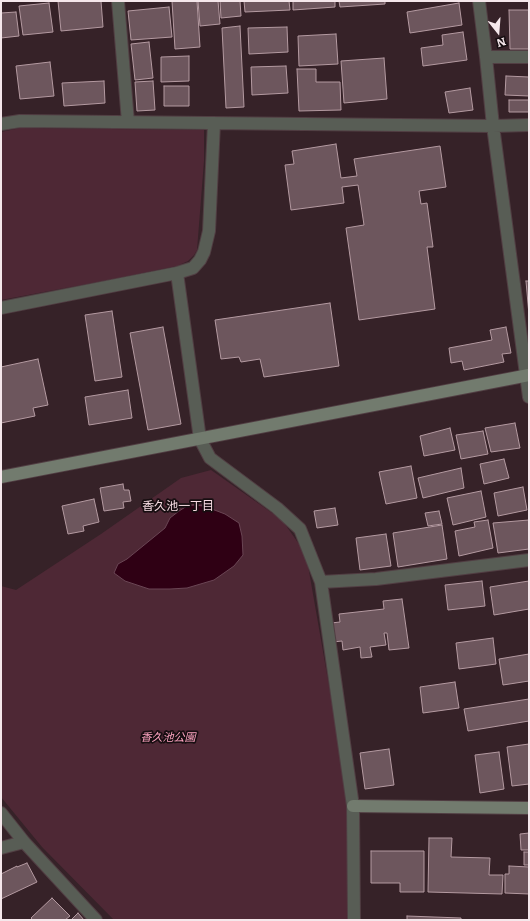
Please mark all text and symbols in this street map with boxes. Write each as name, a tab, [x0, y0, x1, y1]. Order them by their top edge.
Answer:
north arrow	[478, 12, 518, 52]
text: N	[495, 34, 508, 52]
district label: 香久池一丁目	[142, 499, 214, 513]
park label: 香久池公園	[141, 731, 195, 745]

